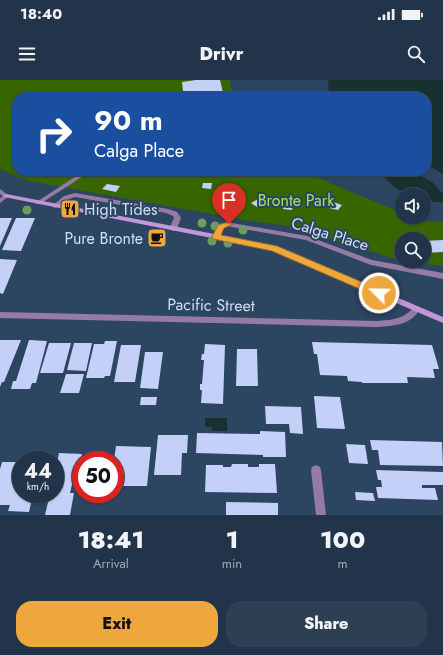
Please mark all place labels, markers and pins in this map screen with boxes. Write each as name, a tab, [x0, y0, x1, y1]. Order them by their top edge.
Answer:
pin	[212, 183, 246, 224]
restaurant icon: High Tides	[59, 198, 81, 220]
place label: High Tides	[84, 198, 157, 221]
place label: Pure Bronte	[64, 227, 143, 250]
cafe icon: Pure Bronte	[146, 227, 168, 249]

